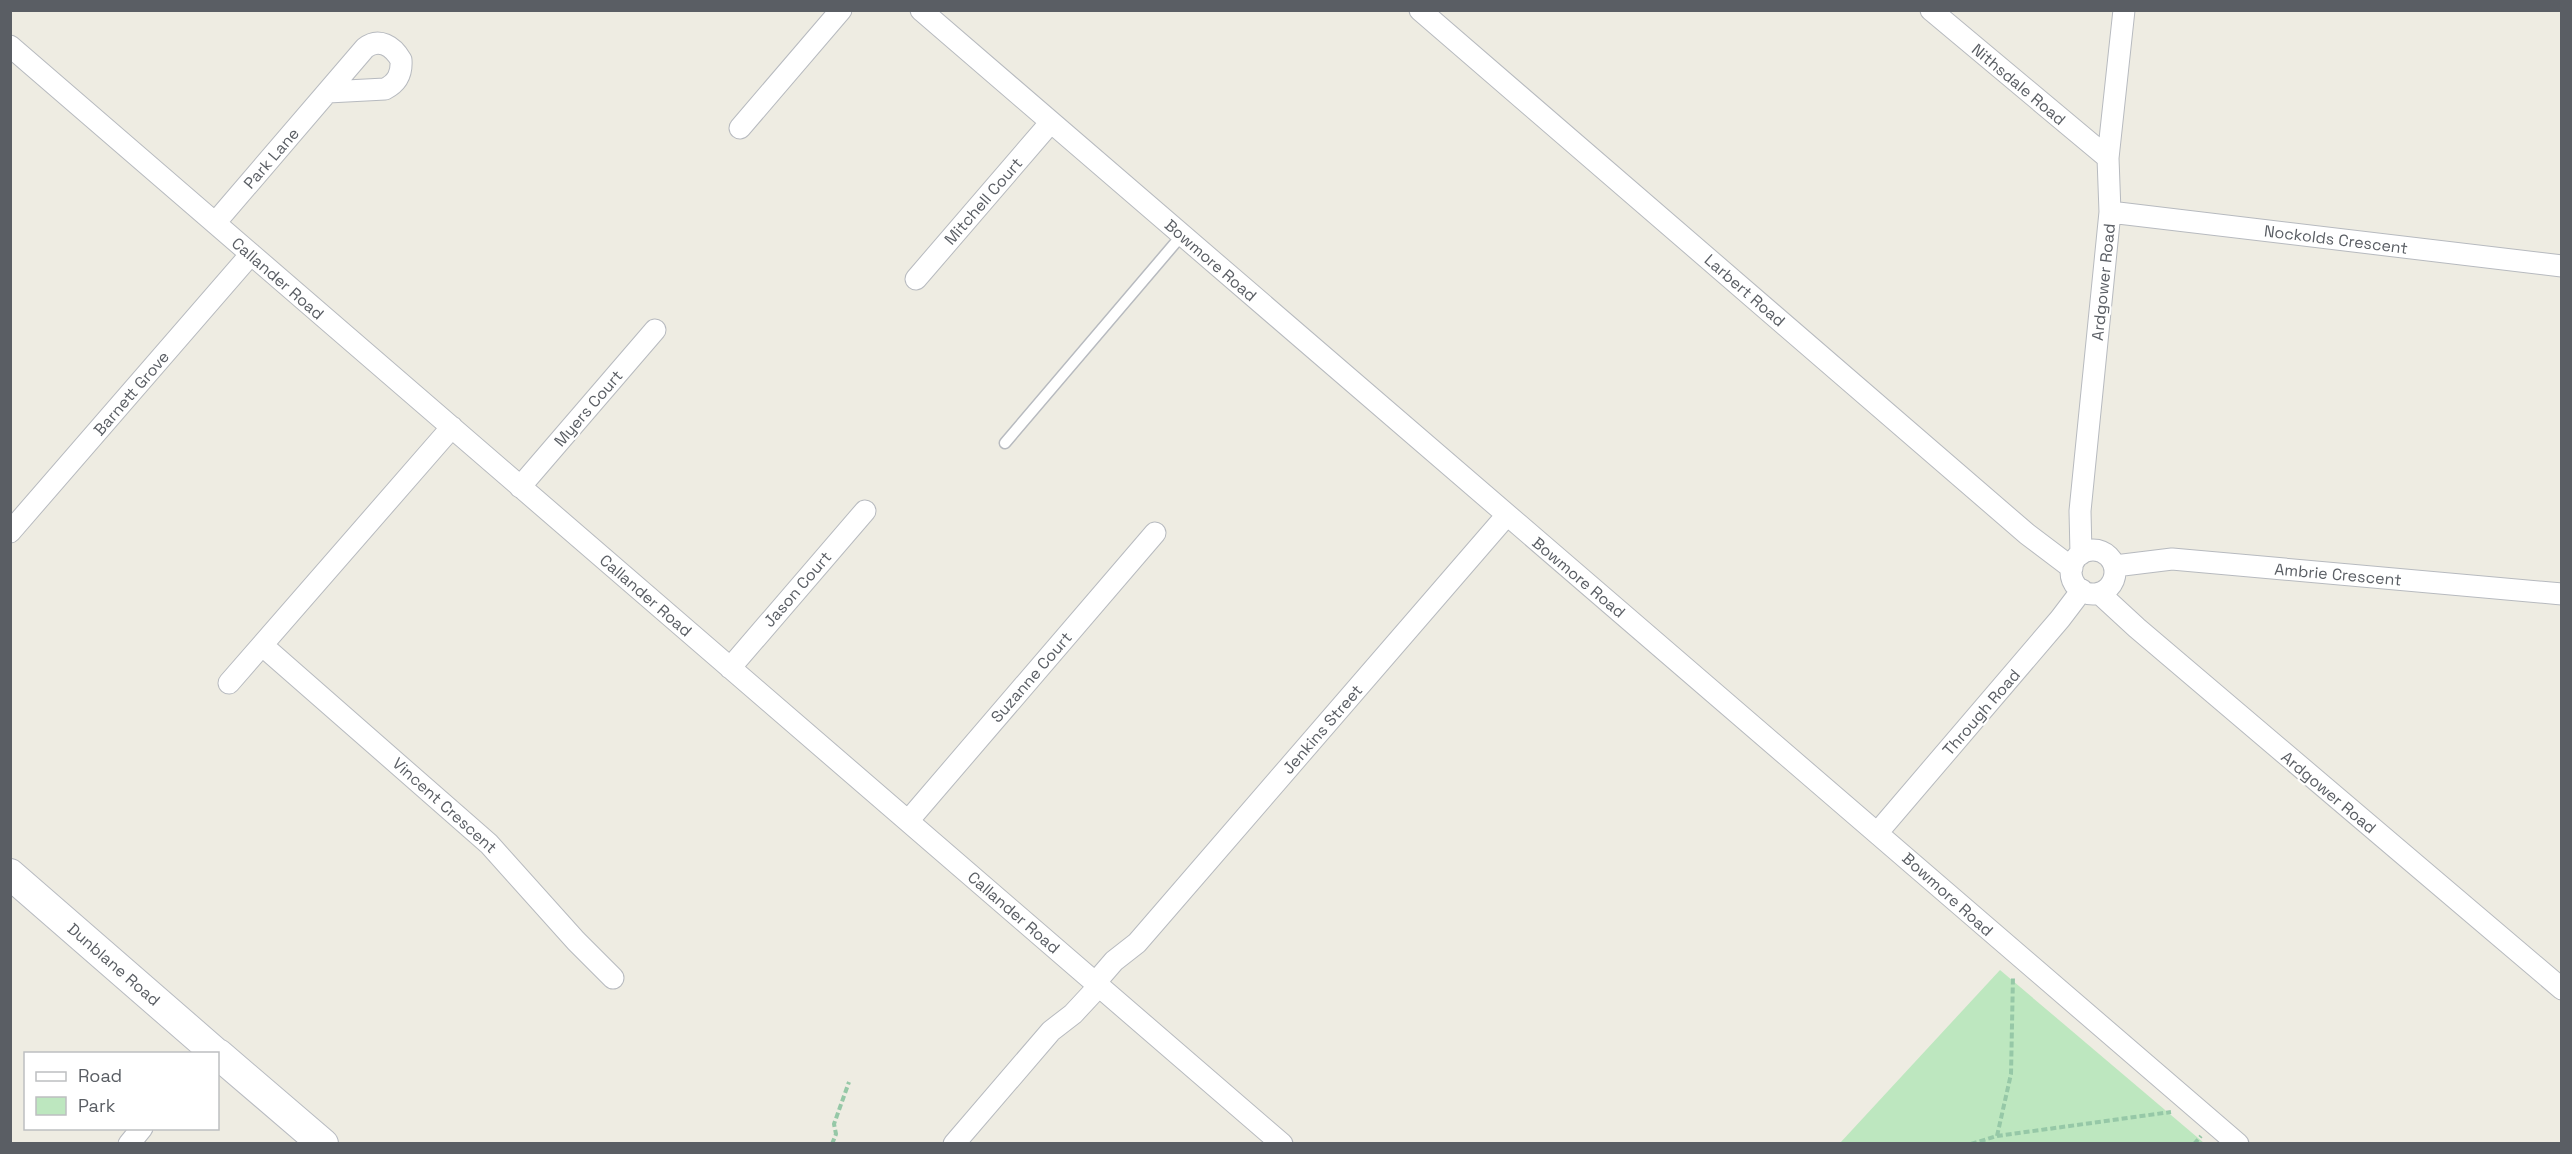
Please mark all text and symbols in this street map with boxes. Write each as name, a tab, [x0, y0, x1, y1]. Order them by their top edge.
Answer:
street label: Nithsdale Road	[1967, 39, 2070, 130]
street label: Park Lane	[239, 123, 304, 193]
street label: Mitchell Court	[940, 153, 1027, 249]
street label: Bowmore Road	[1160, 215, 1261, 306]
street label: Nockolds Crescent	[2263, 220, 2409, 259]
street label: Ardgower Road	[2087, 222, 2120, 342]
street label: Callander Road	[227, 233, 328, 324]
street label: Larbert Road	[1700, 249, 1789, 331]
street label: Barnett Grove	[89, 347, 174, 440]
street label: Myers Court	[549, 366, 627, 451]
street label: Bowmore Road	[1528, 532, 1630, 623]
street label: Jason Court	[759, 547, 836, 632]
street label: Callander Road	[595, 550, 696, 641]
street label: Ambrie Crescent	[2273, 558, 2402, 591]
street label: Suzanne Court	[986, 628, 1077, 727]
street label: Through Road	[1938, 665, 2025, 760]
street label: Jenkins Street	[1278, 680, 1367, 779]
street label: Ardgower Road	[2277, 747, 2381, 838]
street label: Vincent Crescent	[388, 753, 501, 858]
street label: Bowmore Road	[1898, 848, 1998, 941]
street label: Callander Road	[963, 867, 1064, 958]
street label: Dunblane Road	[63, 918, 164, 1010]
legend	[24, 1052, 219, 1130]
text: Road	[78, 1064, 122, 1087]
text: Park	[78, 1094, 116, 1117]

